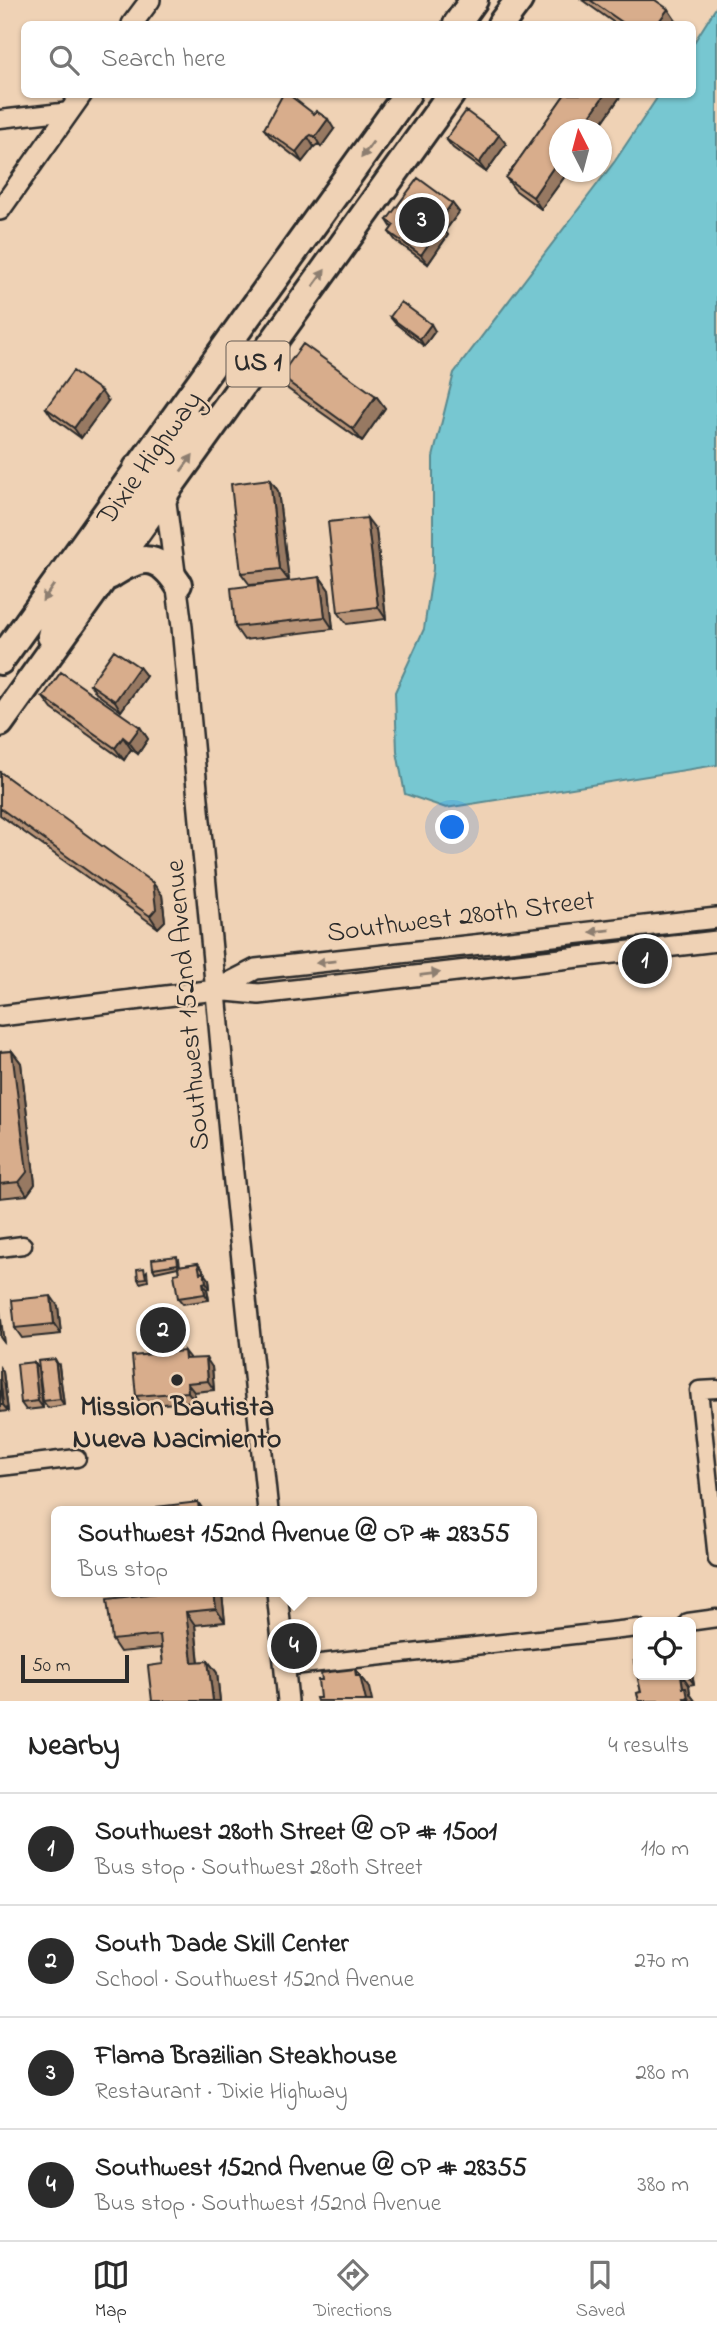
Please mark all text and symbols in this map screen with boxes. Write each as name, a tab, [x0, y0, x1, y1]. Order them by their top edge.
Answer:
search box	[21, 21, 696, 98]
icon: search	[45, 41, 83, 79]
text: Search here	[101, 41, 226, 79]
north arrow	[549, 119, 612, 182]
one-way arrow	[360, 141, 374, 159]
pin: 3	[399, 194, 445, 246]
one-way arrow	[312, 269, 326, 287]
road number: US 1	[226, 342, 290, 386]
street label: Dixie Highway	[87, 383, 214, 536]
one-way arrow	[180, 454, 194, 472]
one-way arrow	[41, 584, 55, 602]
your location	[435, 810, 469, 844]
street label: Southwest 152nd Avenue	[156, 857, 222, 1152]
street label: Southwest 280th Street	[325, 881, 597, 955]
one-way arrow	[589, 925, 611, 936]
pin: 1	[622, 935, 668, 987]
one-way arrow	[315, 957, 337, 968]
one-way arrow	[419, 969, 441, 980]
pin: 2	[140, 1304, 186, 1356]
marker: Mission Bautista Nueva Nacimiento	[169, 1372, 185, 1388]
place label: Mission Bautista Nueva Nacimiento	[73, 1388, 281, 1461]
popup	[51, 1506, 537, 1597]
text: Southwest 152nd Avenue @ OP # 28355	[78, 1516, 510, 1554]
text: Bus stop	[78, 1554, 168, 1587]
map controls	[633, 1617, 696, 1680]
button: locate	[633, 1617, 696, 1680]
pin: 4	[271, 1620, 317, 1672]
scale bar	[21, 1652, 130, 1684]
text: 50 m	[32, 1653, 71, 1680]
text: Nearby	[28, 1725, 120, 1769]
text: 4 results	[608, 1730, 689, 1763]
text: Southwest 280th Street @ OP # 15001	[95, 1814, 497, 1852]
text: 1	[47, 1833, 55, 1866]
text: 110 m	[641, 1833, 689, 1866]
text: Bus stop · Southwest 280th Street	[95, 1852, 423, 1885]
text: South Dade Skill Center	[95, 1926, 349, 1964]
text: 2	[45, 1945, 57, 1978]
text: 270 m	[635, 1945, 689, 1978]
text: School · Southwest 152nd Avenue	[95, 1964, 414, 1997]
text: Flama Brazilian Steakhouse	[95, 2038, 397, 2076]
text: 3	[46, 2057, 56, 2090]
text: 280 m	[635, 2057, 689, 2090]
text: Restaurant · Dixie Highway	[95, 2076, 348, 2109]
text: Southwest 152nd Avenue @ OP # 28355	[95, 2150, 527, 2188]
text: 4	[46, 2169, 56, 2202]
text: 380 m	[637, 2169, 689, 2202]
text: Bus stop · Southwest 152nd Avenue	[95, 2188, 441, 2221]
tab: Map	[92, 2256, 130, 2325]
tab: Directions	[313, 2256, 392, 2325]
tab: Saved	[576, 2256, 625, 2325]

